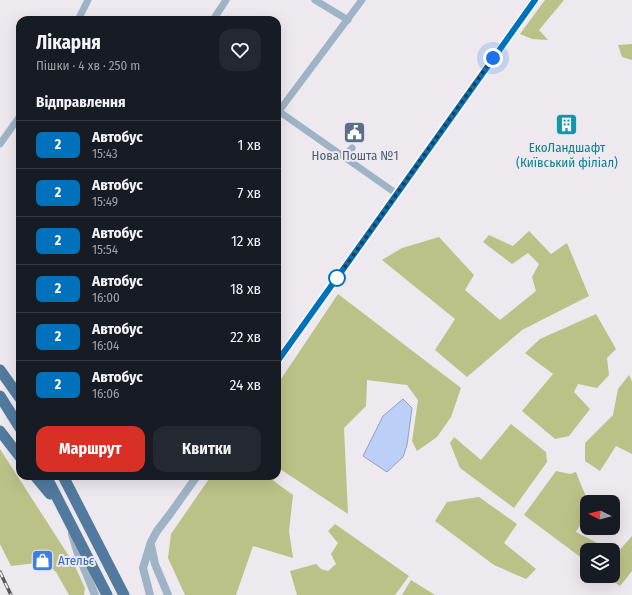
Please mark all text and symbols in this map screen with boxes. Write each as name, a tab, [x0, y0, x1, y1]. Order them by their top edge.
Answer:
button: heart	[219, 29, 261, 71]
text: Лікарня	[36, 31, 101, 54]
your location	[483, 48, 503, 68]
text: Пішки · 4 хв · 250 m	[36, 58, 140, 73]
text: Відправлення	[36, 93, 126, 111]
building icon: ЕкоЛандшафт (Київський філіал)	[554, 112, 580, 138]
public building icon: Нова Пошта №1	[342, 120, 368, 146]
text: Автобус	[92, 128, 143, 146]
text: 2	[55, 136, 61, 153]
text: 1 хв	[238, 136, 261, 154]
place label: ЕкоЛандшафт (Київський філіал)	[516, 140, 618, 170]
text: 15:43	[92, 146, 118, 161]
place label: Нова Пошта №1	[312, 148, 398, 163]
text: Автобус	[92, 176, 143, 194]
text: 2	[55, 184, 61, 201]
text: 7 хв	[237, 184, 261, 202]
text: 15:49	[92, 194, 118, 209]
text: Автобус	[92, 224, 143, 242]
text: 2	[55, 232, 61, 249]
text: 12 хв	[231, 232, 261, 250]
text: 15:54	[92, 242, 118, 257]
unlabelled marker	[328, 269, 346, 287]
text: Автобус	[92, 272, 143, 290]
text: 2	[55, 280, 61, 297]
text: 18 хв	[230, 280, 261, 298]
text: 16:00	[92, 290, 120, 305]
text: Автобус	[92, 320, 143, 338]
text: 2	[55, 328, 61, 345]
text: 22 хв	[230, 328, 261, 346]
text: 16:04	[92, 338, 119, 353]
text: Автобус	[92, 368, 143, 386]
text: 2	[55, 376, 61, 393]
text: 24 хв	[230, 376, 261, 394]
text: 16:06	[92, 386, 120, 401]
button: Маршрут	[36, 426, 145, 472]
button: Квитки	[153, 426, 261, 472]
north arrow	[580, 495, 620, 535]
map controls	[580, 495, 620, 583]
button: layers	[580, 543, 620, 583]
shop icon: Ательє	[29, 547, 55, 573]
place label: Ательє	[58, 553, 95, 568]

